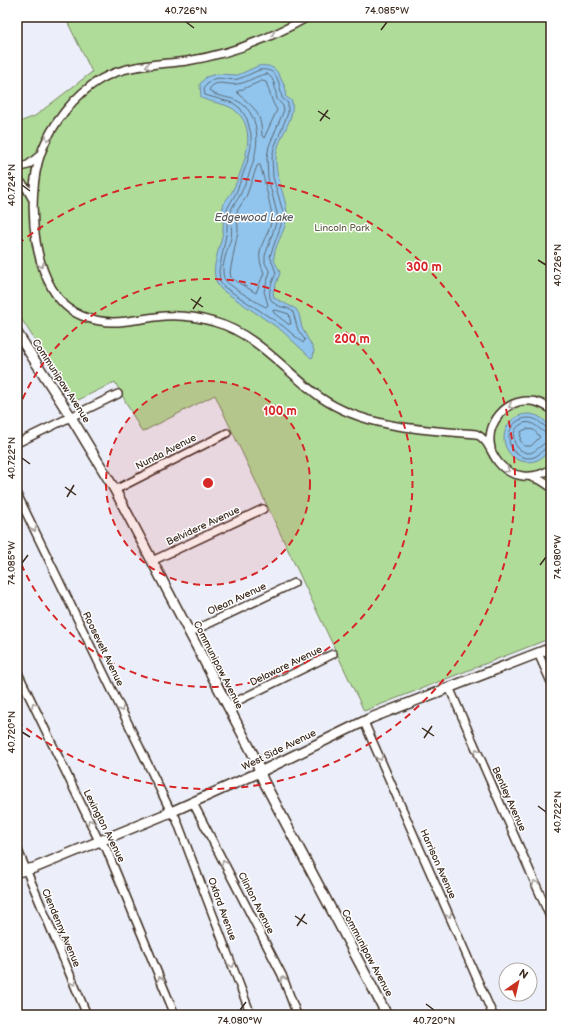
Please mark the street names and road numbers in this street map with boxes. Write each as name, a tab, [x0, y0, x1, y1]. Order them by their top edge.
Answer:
street label: Communipaw Avenue	[29, 337, 93, 425]
street label: Nunda Avenue	[134, 432, 198, 472]
street label: Belvidere Avenue	[164, 504, 242, 548]
street label: Olean Avenue	[206, 580, 268, 618]
street label: Roosevelt Avenue	[80, 610, 126, 688]
street label: Communipaw Avenue	[191, 619, 245, 711]
street label: Delaware Avenue	[248, 643, 324, 689]
street label: West Side Avenue	[240, 727, 318, 773]
street label: Bentley Avenue	[489, 765, 529, 833]
street label: Lexington Avenue	[80, 788, 128, 864]
street label: Harrison Avenue	[417, 827, 459, 901]
street label: Clinton Avenue	[235, 870, 277, 936]
street label: Oxford Avenue	[205, 876, 239, 942]
street label: Clendenny Avenue	[39, 887, 83, 969]
street label: Communipaw Avenue	[339, 907, 395, 999]

